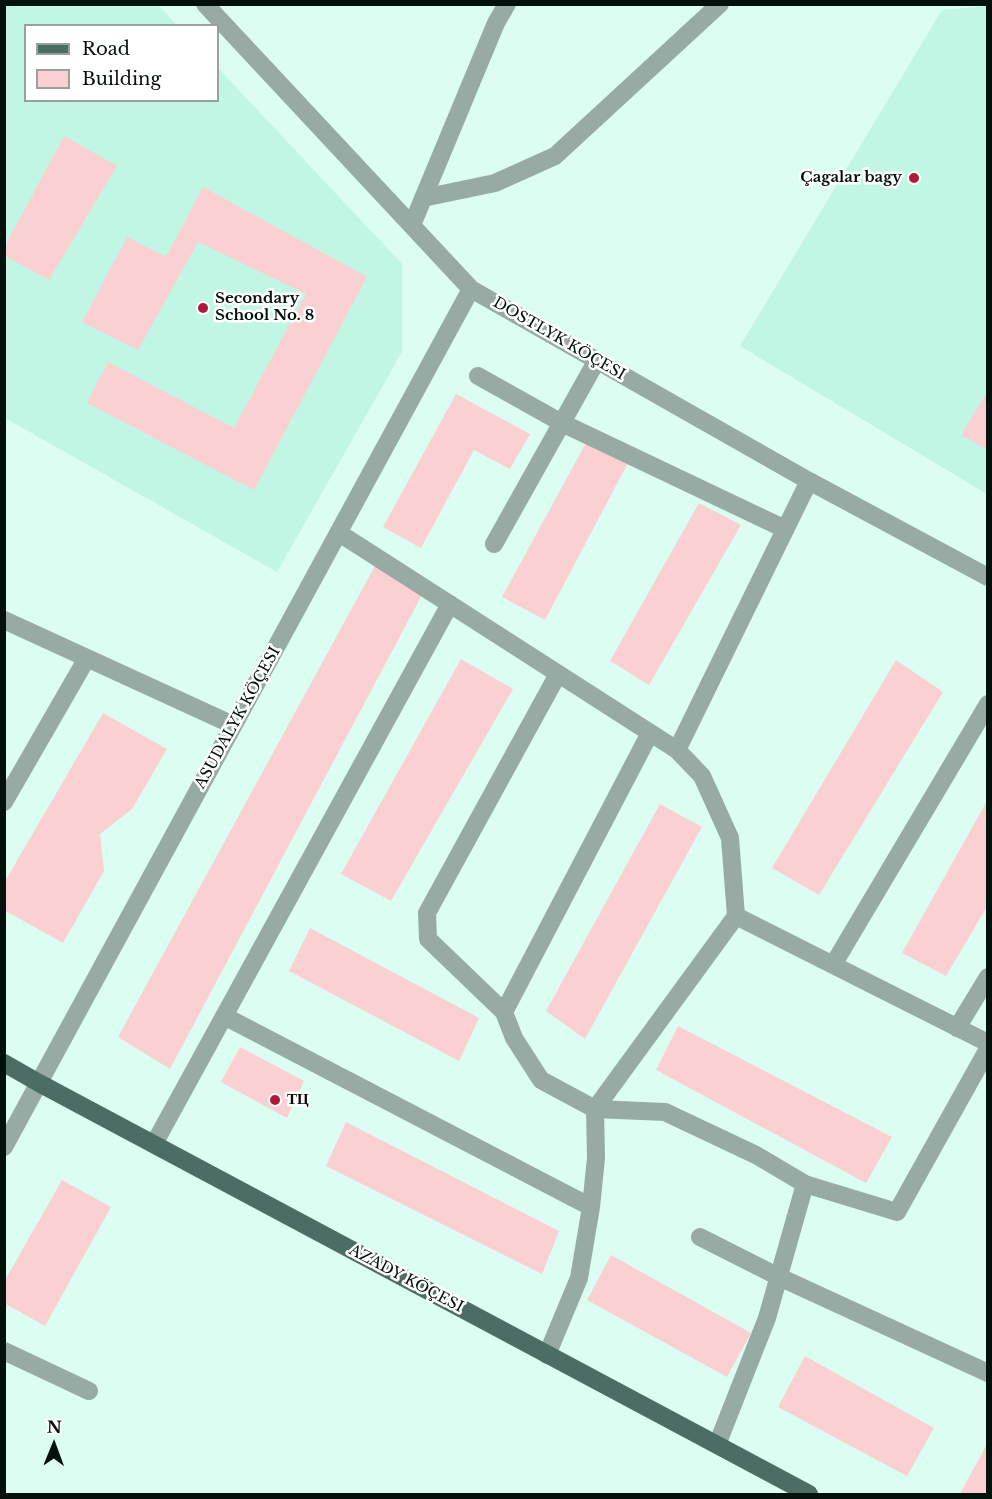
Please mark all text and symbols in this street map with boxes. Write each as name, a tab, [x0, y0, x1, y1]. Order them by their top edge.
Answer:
legend	[24, 24, 219, 102]
text: Road	[82, 38, 130, 60]
text: Building	[82, 68, 161, 90]
place label: Çagalar bagy	[800, 169, 902, 187]
marker: Çagalar bagy	[907, 171, 921, 185]
place label: Secondary School No. 8	[215, 290, 314, 325]
street label: DOSTLYK KÖÇESI	[490, 294, 628, 384]
marker: Secondary School No. 8	[196, 301, 210, 315]
street label: ASUDALYK KÖÇESI	[192, 644, 284, 792]
place label: ТЦ	[287, 1091, 309, 1109]
marker: ТЦ	[268, 1093, 282, 1107]
street label: AZADY KÖÇESI	[346, 1241, 466, 1317]
north arrow	[24, 1415, 84, 1475]
text: N	[47, 1417, 62, 1437]

